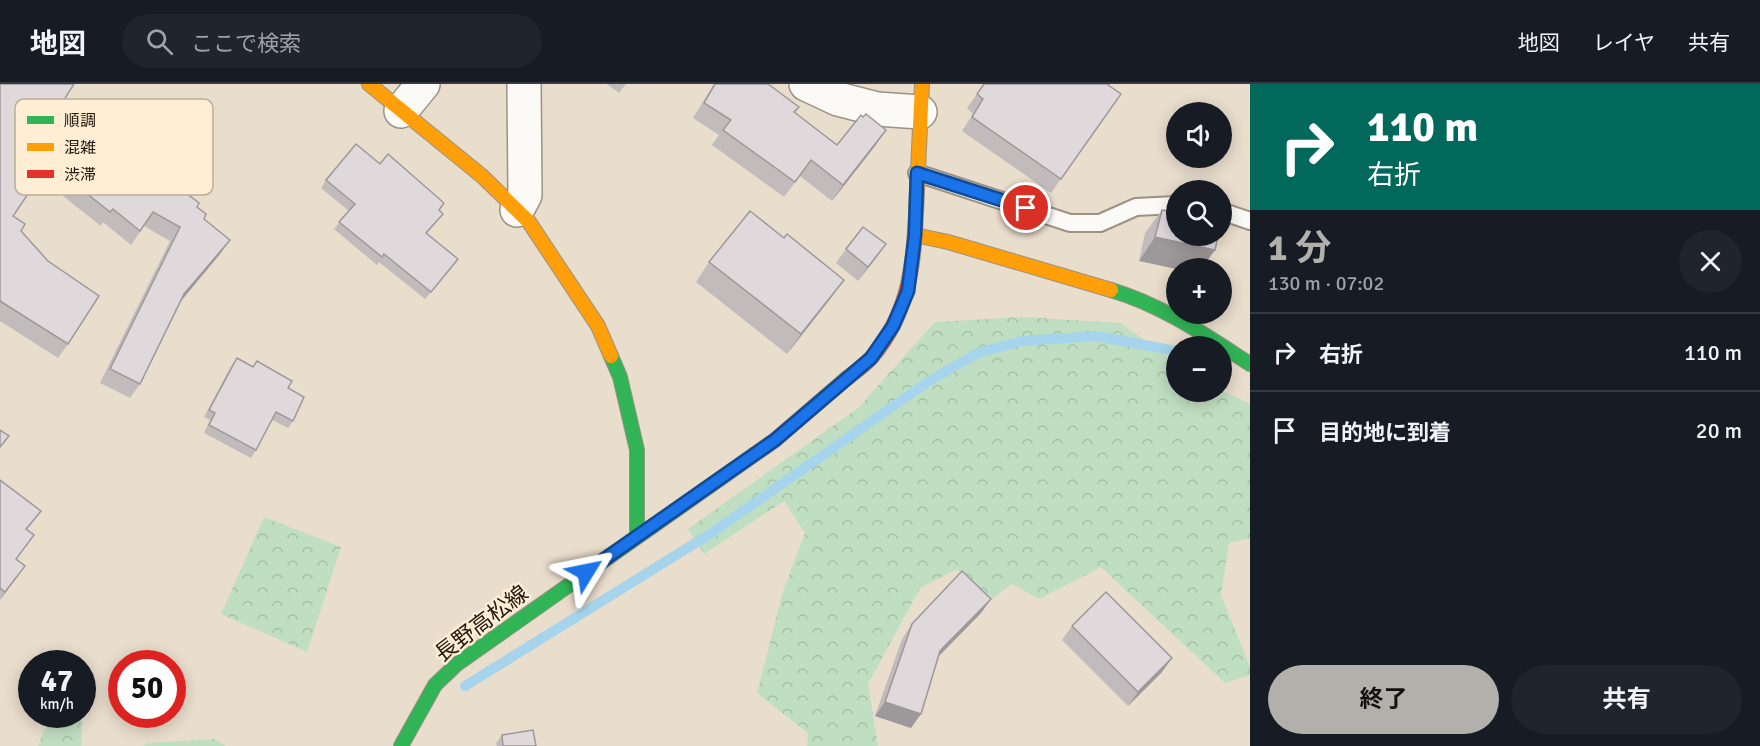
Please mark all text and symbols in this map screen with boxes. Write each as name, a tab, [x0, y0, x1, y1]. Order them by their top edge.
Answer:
search box	[122, 14, 542, 68]
icon: search	[143, 25, 176, 58]
text: 地図	[30, 27, 86, 61]
text: ここで検索	[191, 30, 301, 57]
text: 地図	[1518, 30, 1560, 56]
text: レイヤ	[1593, 30, 1655, 56]
text: 共有	[1688, 30, 1730, 56]
legend	[15, 99, 213, 195]
map controls	[1166, 102, 1232, 402]
button: sound	[1166, 102, 1232, 168]
text: 110 m	[1367, 102, 1478, 153]
icon: right	[1268, 108, 1346, 186]
text: 順調	[64, 111, 96, 131]
text: 混雑	[64, 138, 96, 158]
text: 右折	[1367, 159, 1421, 192]
text: 渋滞	[64, 165, 96, 185]
button: search	[1166, 180, 1232, 246]
pin	[1000, 182, 1051, 233]
icon: arrive	[1009, 191, 1042, 224]
text: 1 分	[1268, 226, 1331, 271]
button: close	[1679, 230, 1742, 293]
button: +	[1166, 258, 1232, 324]
text: 130 m · 07:02	[1268, 271, 1384, 296]
button: −	[1166, 336, 1232, 402]
icon: right	[1268, 336, 1301, 369]
text: 110 m	[1684, 339, 1742, 366]
text: 右折	[1319, 341, 1363, 368]
icon: arrive	[1268, 414, 1301, 447]
text: 20 m	[1696, 417, 1742, 444]
text: 目的地に到着	[1319, 419, 1451, 446]
position arrow	[554, 540, 618, 604]
street label: 長野高松線	[429, 580, 533, 667]
speed limit sign: 50	[108, 650, 186, 728]
text: 47	[41, 663, 73, 700]
button: 終了	[1268, 665, 1499, 734]
button: 共有	[1511, 665, 1742, 734]
text: km/h	[40, 695, 74, 713]

